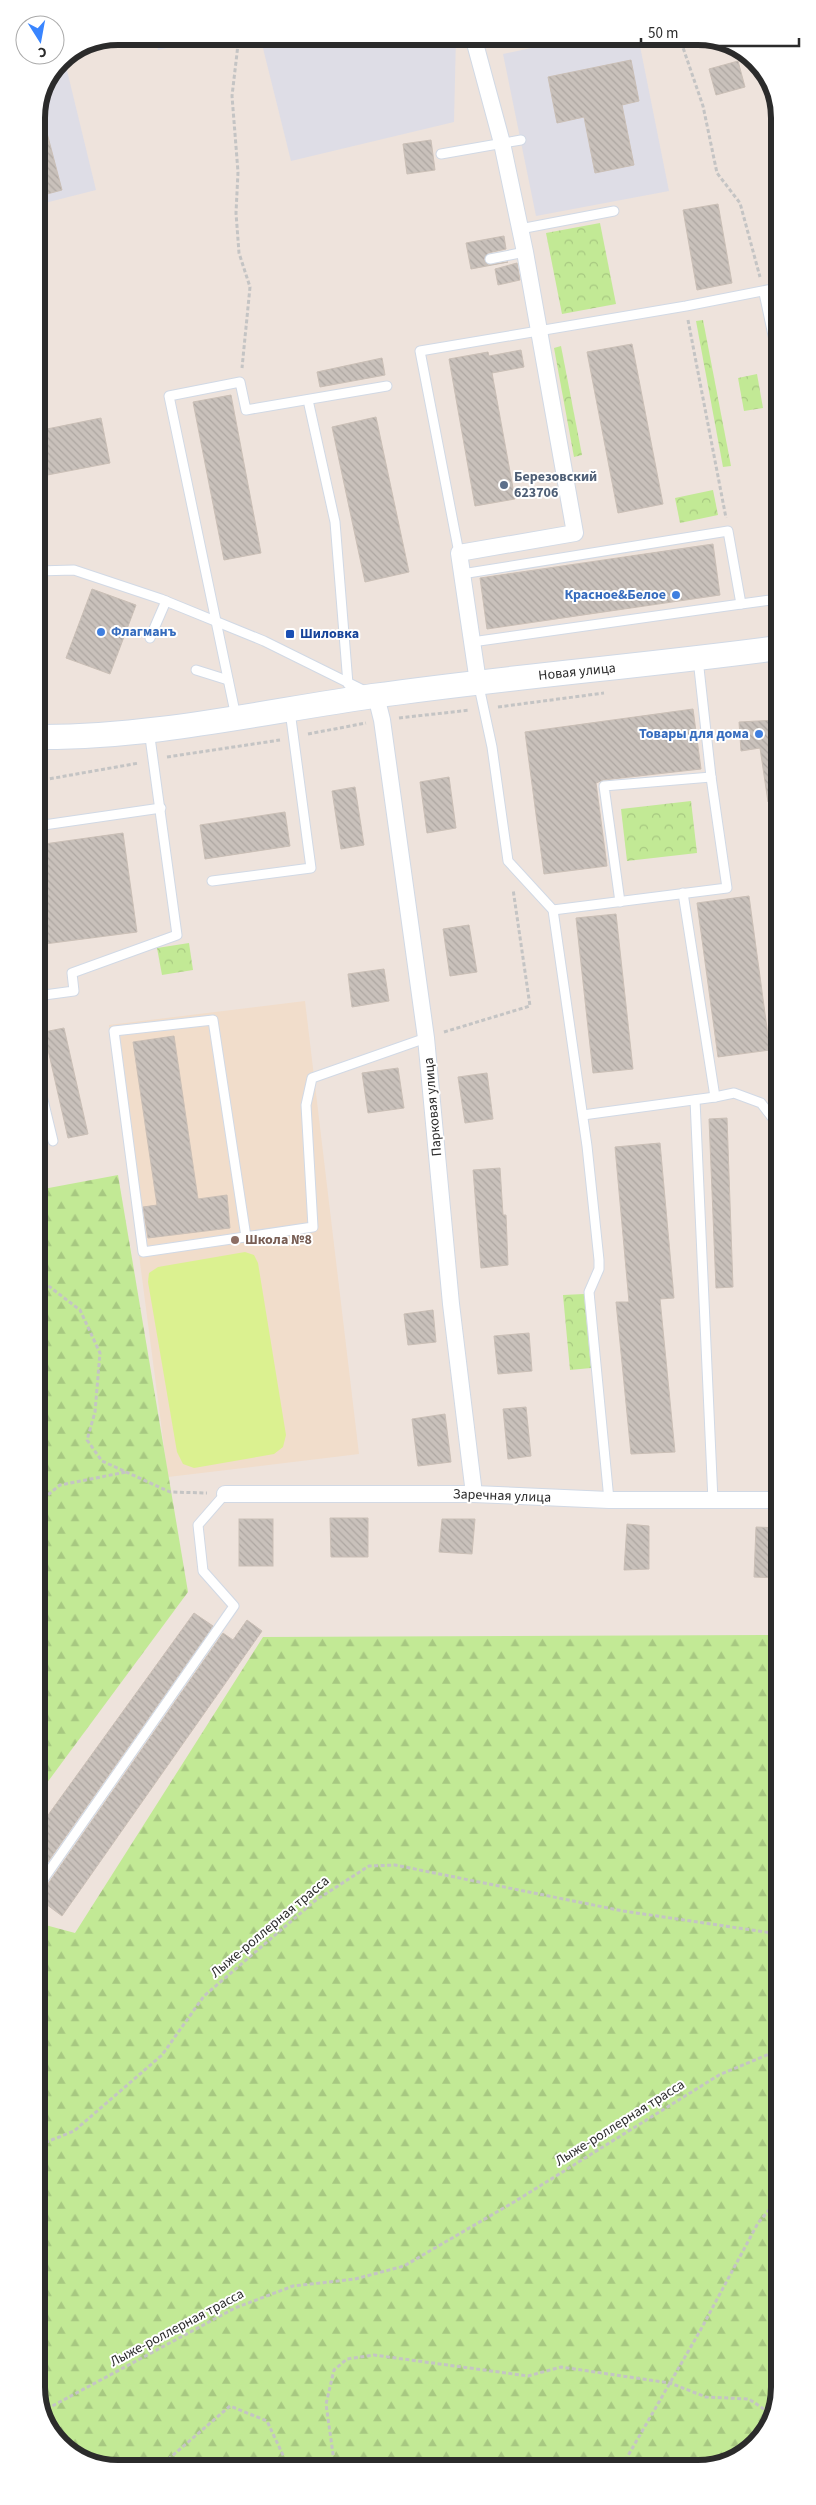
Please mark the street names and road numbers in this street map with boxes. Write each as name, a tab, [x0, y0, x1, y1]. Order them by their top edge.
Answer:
street label: Новая улица	[537, 658, 617, 686]
street label: Парковая улица	[419, 1057, 447, 1157]
street label: Заречная улица	[453, 1484, 551, 1508]
street label: Лыже-роллерная трасса	[206, 1871, 334, 1983]
street label: Лыже-роллерная трасса	[551, 2075, 689, 2171]
street label: Лыже-роллерная трасса	[106, 2284, 248, 2372]

